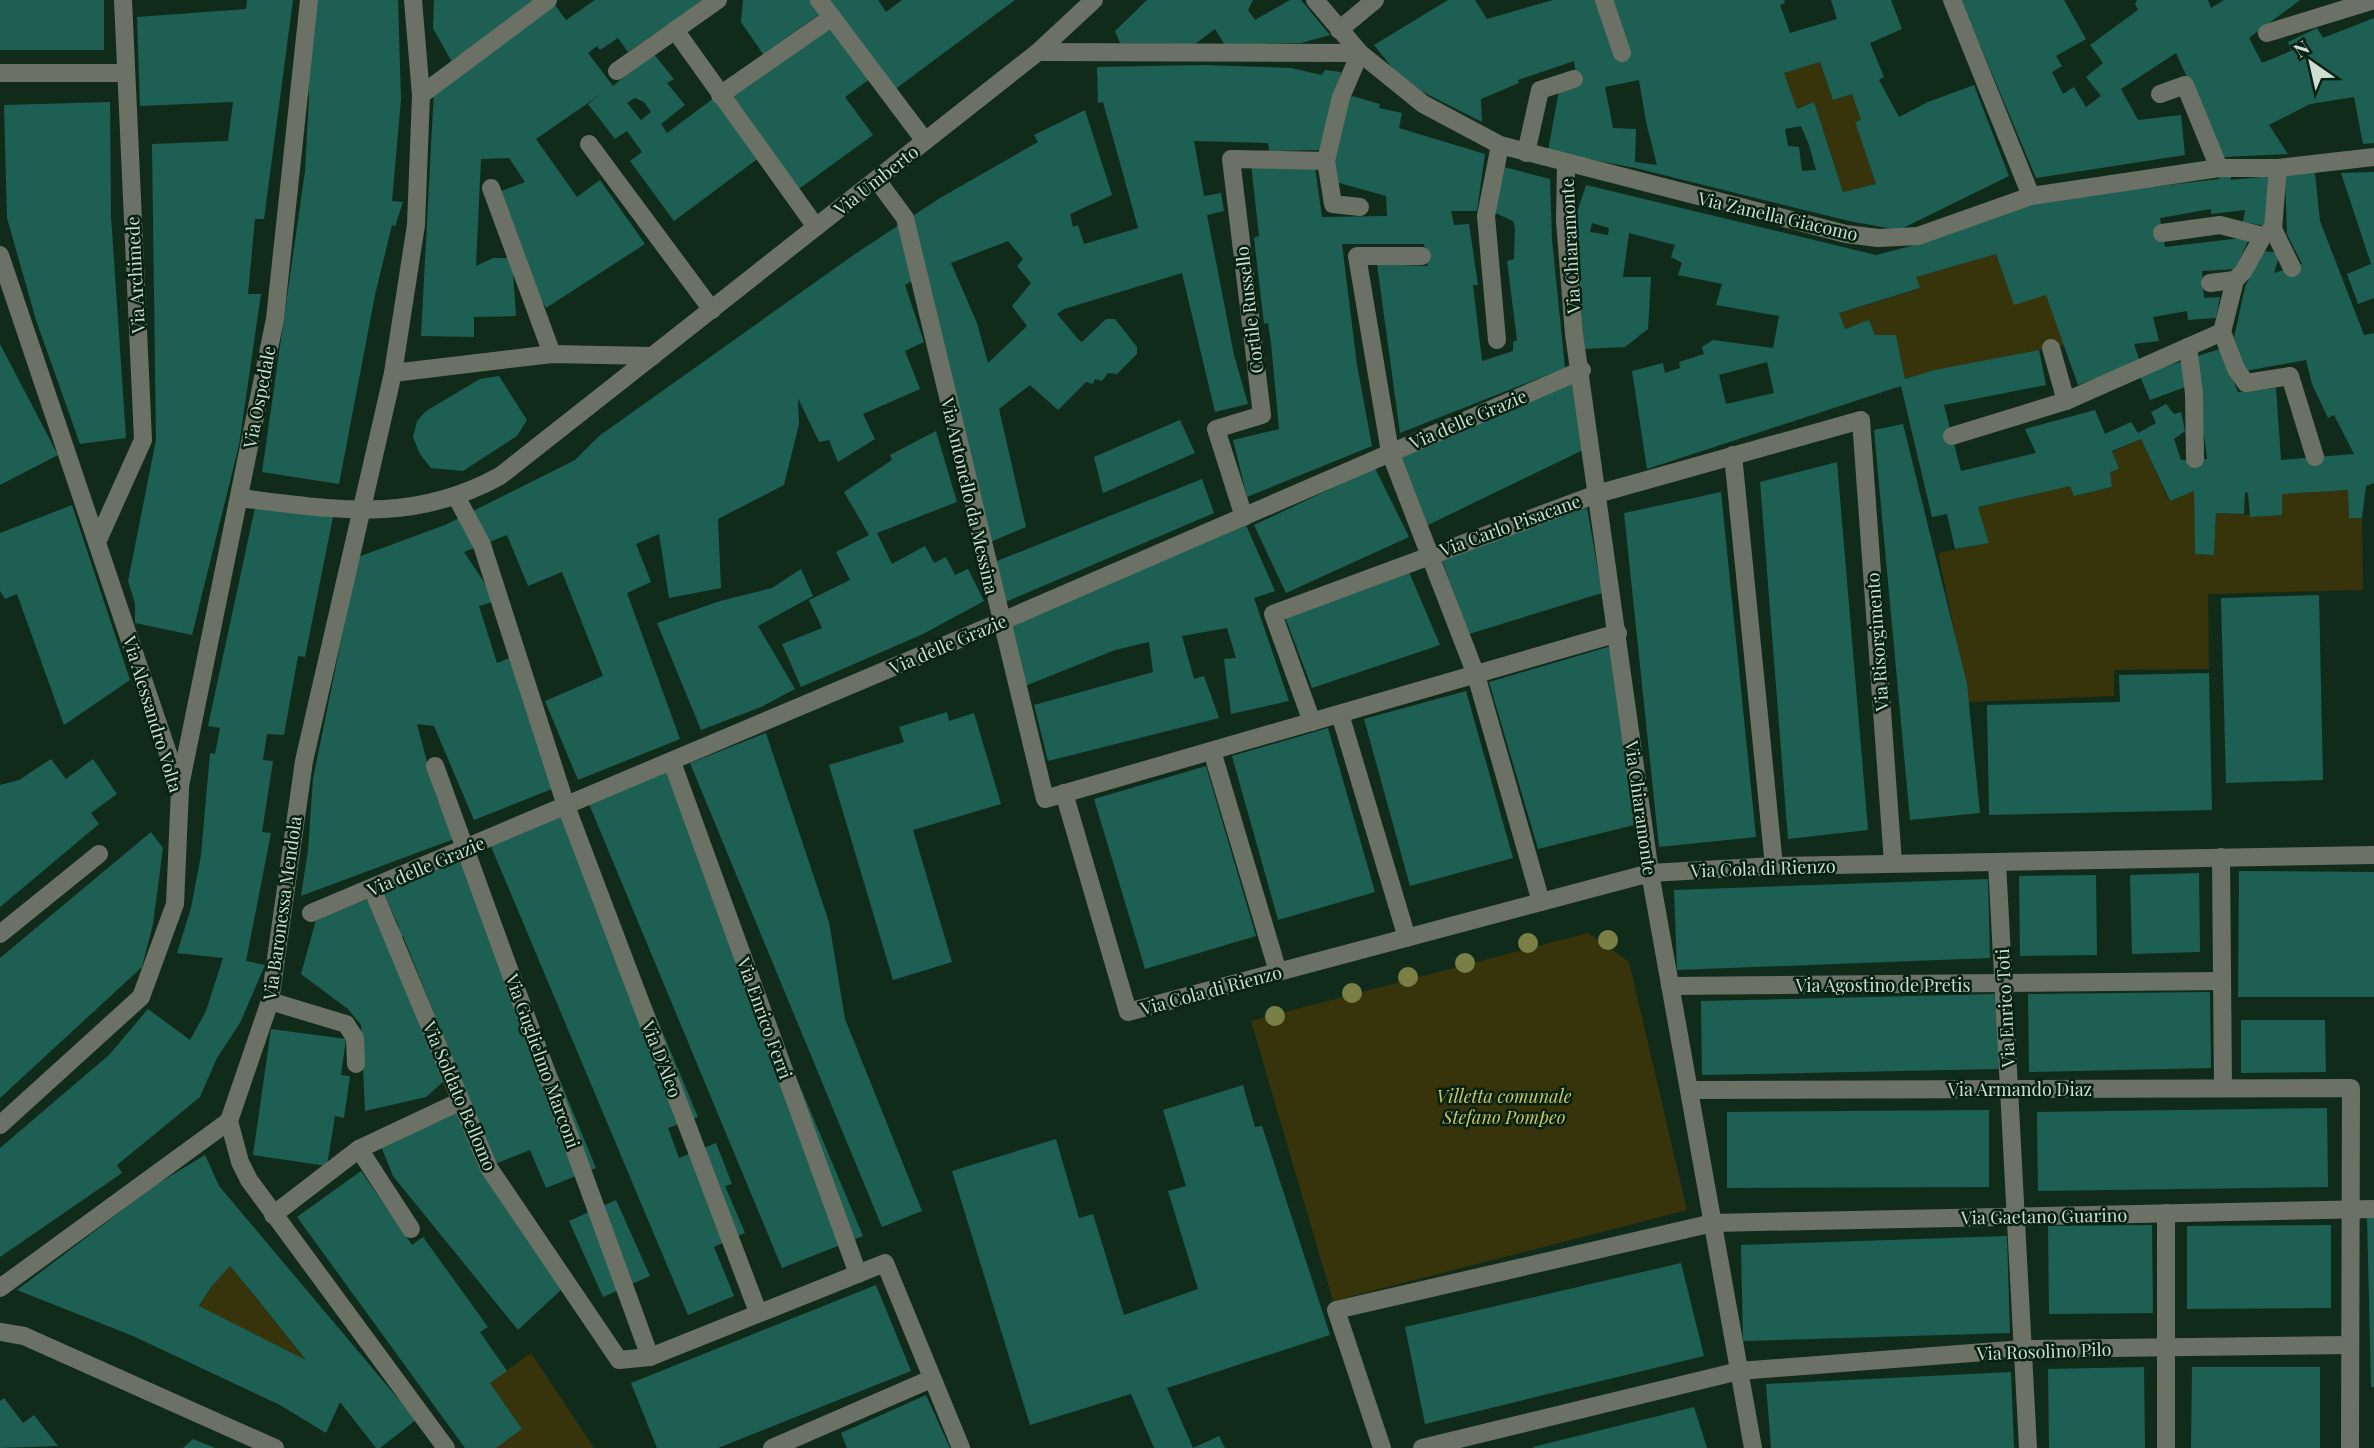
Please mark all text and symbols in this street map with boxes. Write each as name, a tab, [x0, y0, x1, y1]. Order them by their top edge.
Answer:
north arrow	[2276, 28, 2346, 98]
text: N	[2288, 33, 2314, 63]
street label: Via Umberto	[828, 139, 923, 221]
street label: Via Chiaramonte	[1554, 178, 1586, 315]
street label: Via Zanella Giacomo	[1695, 186, 1861, 246]
street label: Via Archimede	[120, 216, 150, 335]
street label: Cortile Russello	[1229, 245, 1269, 375]
street label: Via Ospedale	[237, 344, 281, 451]
street label: Via delle Grazie	[1405, 383, 1530, 455]
street label: Via Antonello da Messina	[936, 395, 1004, 596]
street label: Via Carlo Pisacane	[1435, 488, 1584, 562]
street label: Via Risorgimento	[1860, 572, 1894, 713]
street label: Via delle Grazie	[885, 608, 1010, 680]
street label: Via Alessandro Volta	[118, 632, 188, 795]
street label: Via Chiaramonte	[1620, 738, 1662, 877]
street label: Via Baronessa Mendola	[257, 814, 307, 1003]
street label: Via delle Grazie	[363, 830, 488, 902]
street label: Via Cola di Rienzo	[1689, 853, 1836, 883]
street label: Via Enrico Toti	[1990, 948, 2020, 1069]
street label: Via Enrico Ferri	[732, 953, 798, 1082]
street label: Via Cola di Rienzo	[1137, 960, 1284, 1021]
street label: Via Guglielmo Marconi	[500, 970, 586, 1151]
street label: Via Agostino de Pretis	[1794, 973, 1971, 997]
street label: Via D'Aleo	[636, 1016, 688, 1101]
street label: Via Soldato Bellomo	[417, 1017, 502, 1174]
street label: Via Armando Diaz	[1947, 1077, 2092, 1101]
park label: Villetta comunale Stefano Pompeo	[1437, 1084, 1572, 1129]
street label: Via Gaetano Guarino	[1960, 1203, 2128, 1229]
street label: Via Rosolino Pilo	[1975, 1337, 2112, 1365]

